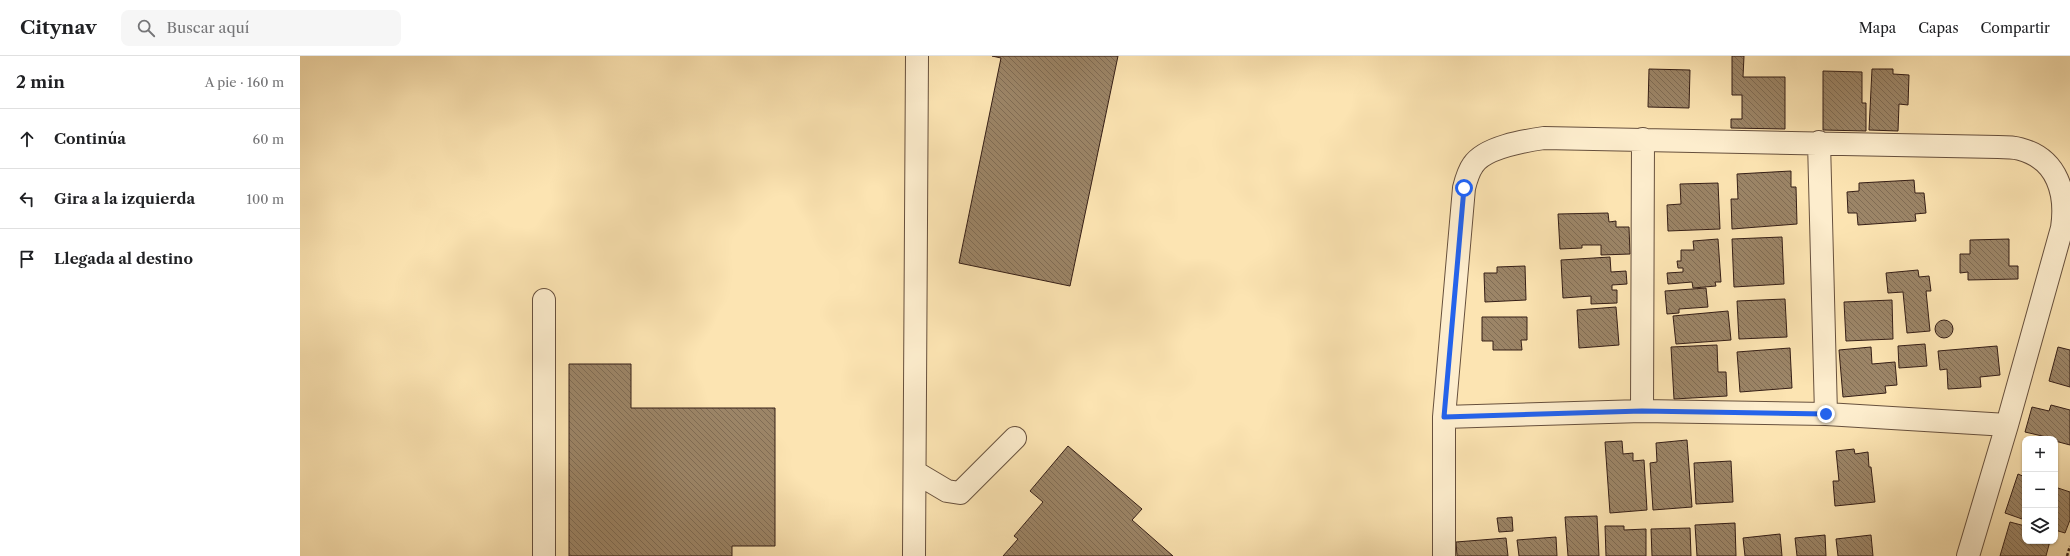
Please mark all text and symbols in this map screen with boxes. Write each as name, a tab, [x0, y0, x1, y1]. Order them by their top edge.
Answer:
search box	[121, 10, 401, 46]
text: Citynav	[20, 16, 97, 39]
icon: search	[135, 17, 157, 39]
text: Buscar aquí	[167, 18, 249, 37]
text: Mapa	[1859, 19, 1896, 37]
text: Capas	[1918, 19, 1959, 37]
text: Compartir	[1981, 19, 2050, 37]
text: 2 min	[16, 72, 65, 92]
text: A pie · 160 m	[205, 74, 284, 90]
icon: ahead	[16, 128, 38, 150]
text: Continúa	[54, 129, 126, 148]
text: 60 m	[253, 131, 284, 147]
route start	[1455, 179, 1473, 197]
icon: left	[16, 188, 38, 210]
text: Gira a la izquierda	[54, 189, 195, 208]
text: 100 m	[246, 191, 284, 207]
icon: arrive	[16, 248, 38, 270]
text: Llegada al destino	[54, 249, 193, 268]
route end	[1817, 405, 1835, 423]
map controls	[2022, 436, 2058, 544]
button: +	[2022, 436, 2058, 472]
button: −	[2022, 472, 2058, 508]
button: layers	[2022, 508, 2058, 544]

